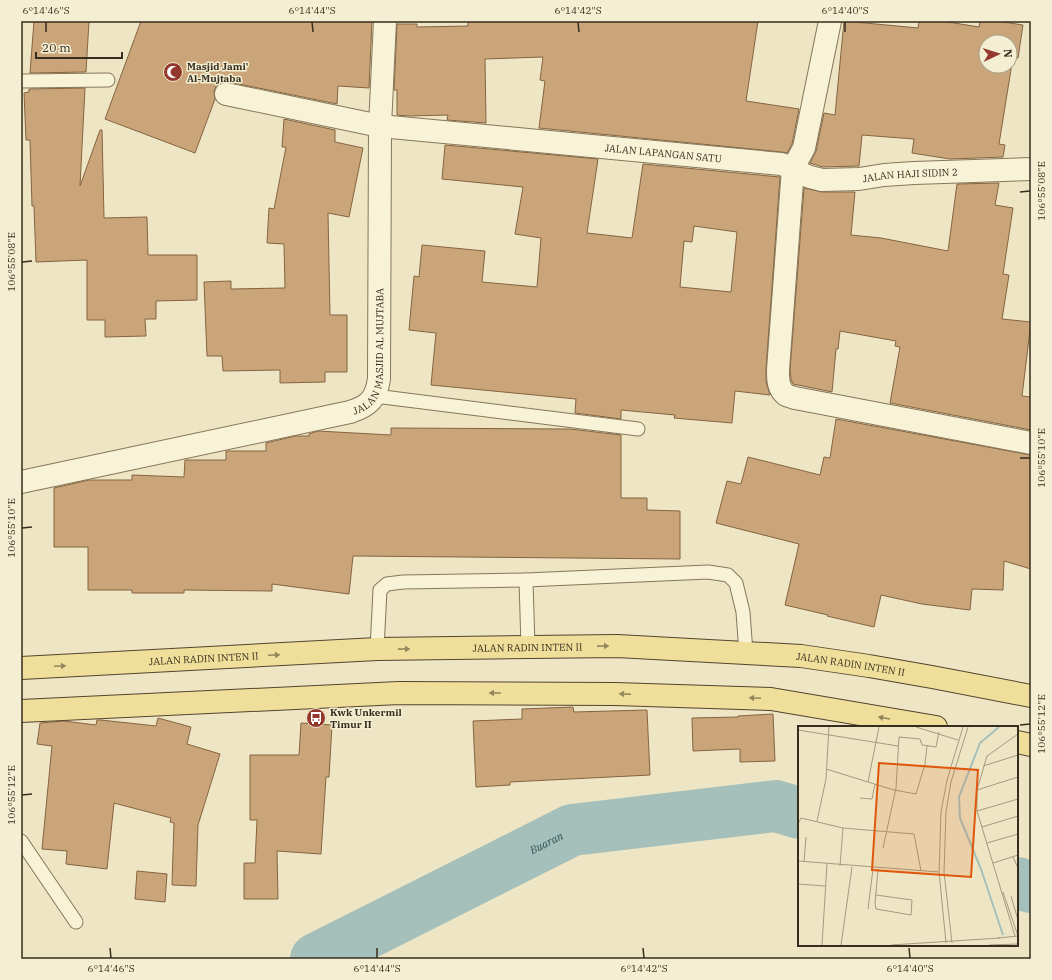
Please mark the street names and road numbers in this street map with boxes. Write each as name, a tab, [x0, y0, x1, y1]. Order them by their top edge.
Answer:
street label: JALAN LAPANGAN SATU	[604, 141, 723, 165]
street label: JALAN HAJI SIDIN 2	[862, 165, 958, 185]
street label: JALAN MASJID AL MUJTABA	[351, 288, 386, 417]
street label: JALAN RADIN INTEN II	[472, 640, 582, 654]
street label: JALAN RADIN INTEN II	[149, 649, 259, 668]
street label: JALAN RADIN INTEN II	[796, 649, 906, 679]

